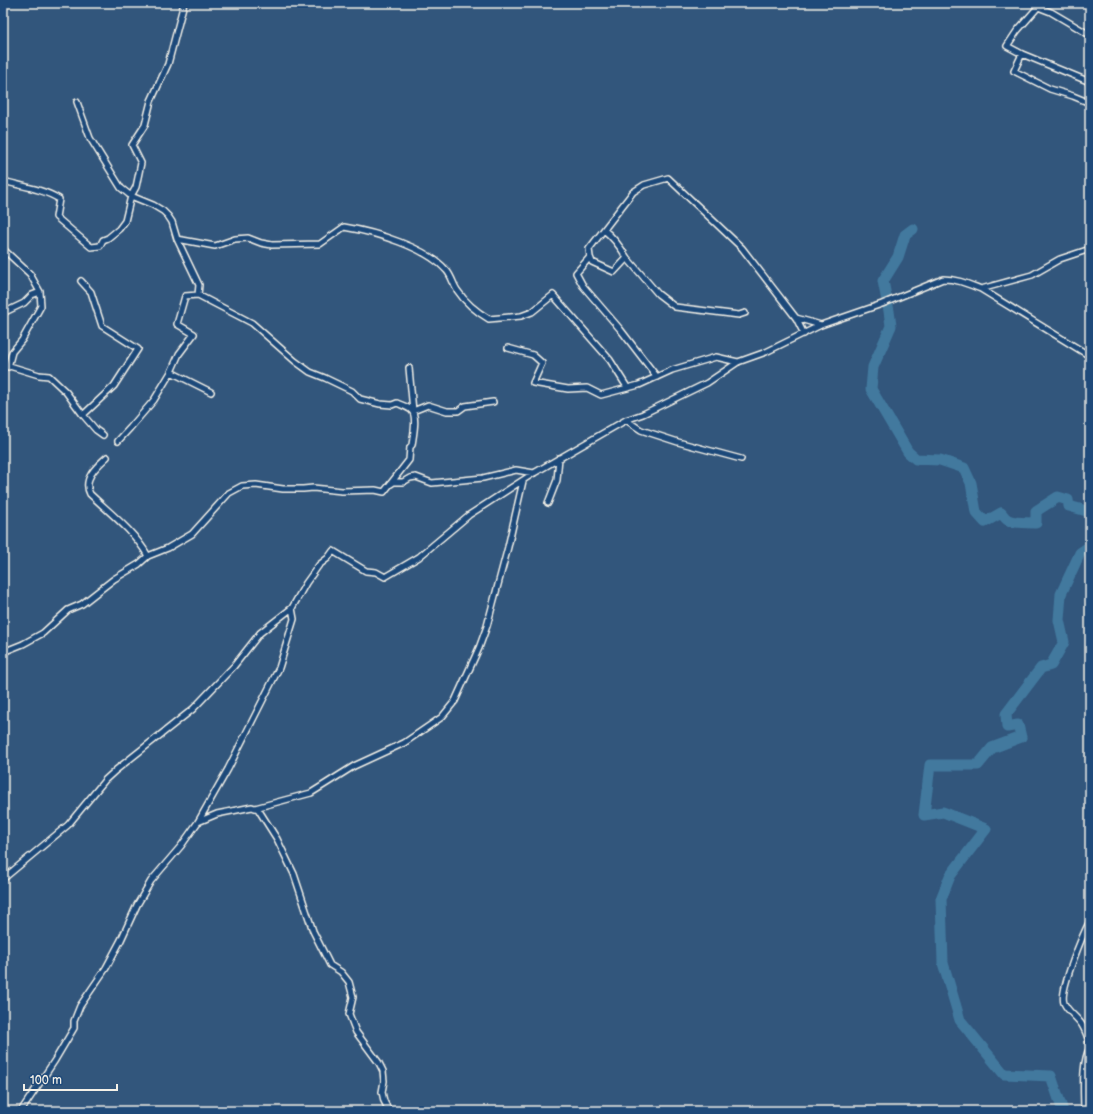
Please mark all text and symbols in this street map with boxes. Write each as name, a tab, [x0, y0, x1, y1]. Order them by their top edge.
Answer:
scale bar	[24, 1066, 117, 1092]
text: 100 m	[30, 1073, 62, 1088]

